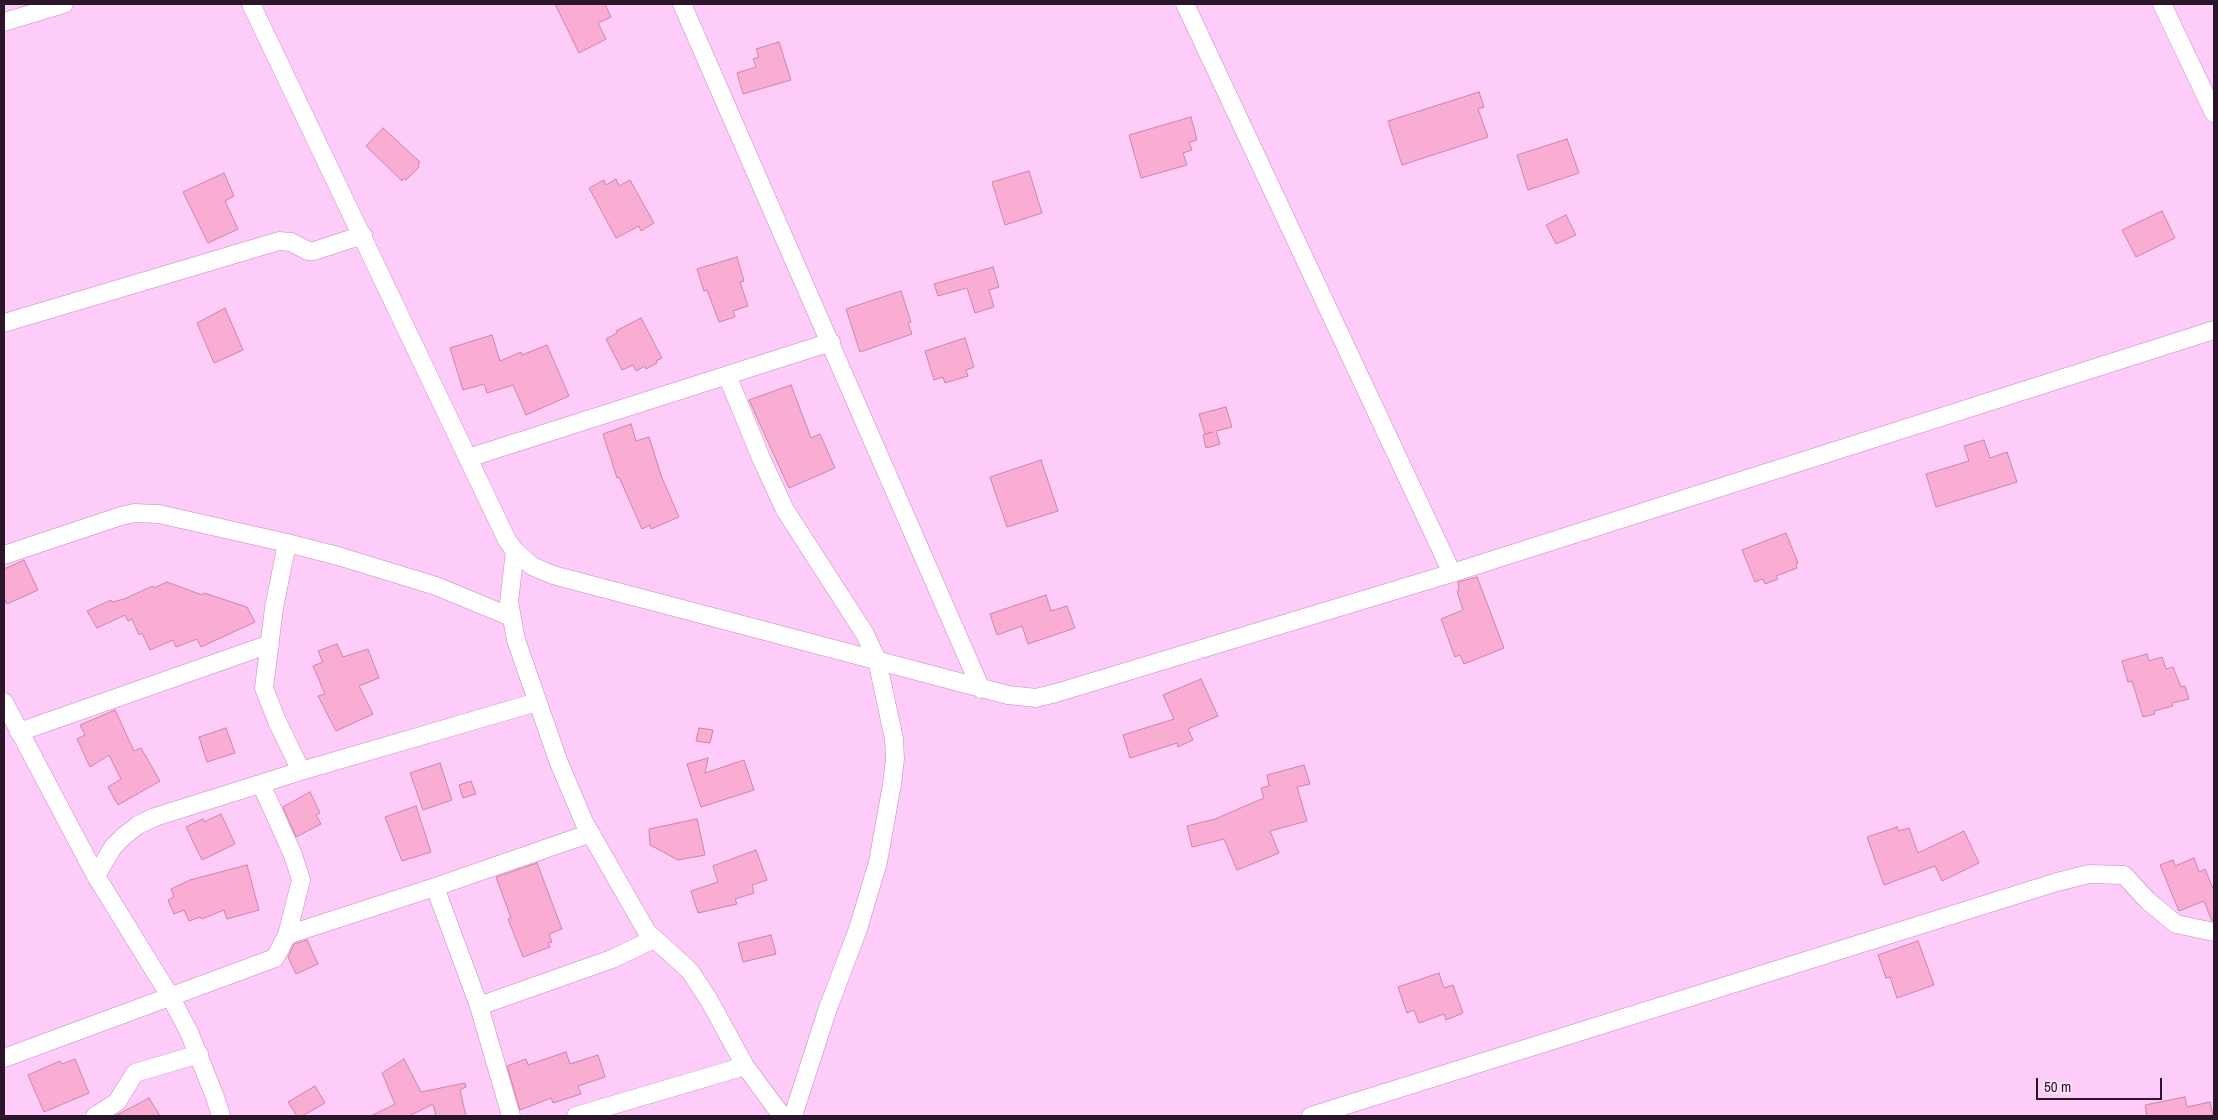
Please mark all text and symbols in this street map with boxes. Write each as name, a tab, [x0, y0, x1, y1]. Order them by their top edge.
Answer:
scale bar	[2038, 1068, 2164, 1100]
text: 50 m	[2044, 1076, 2071, 1097]

